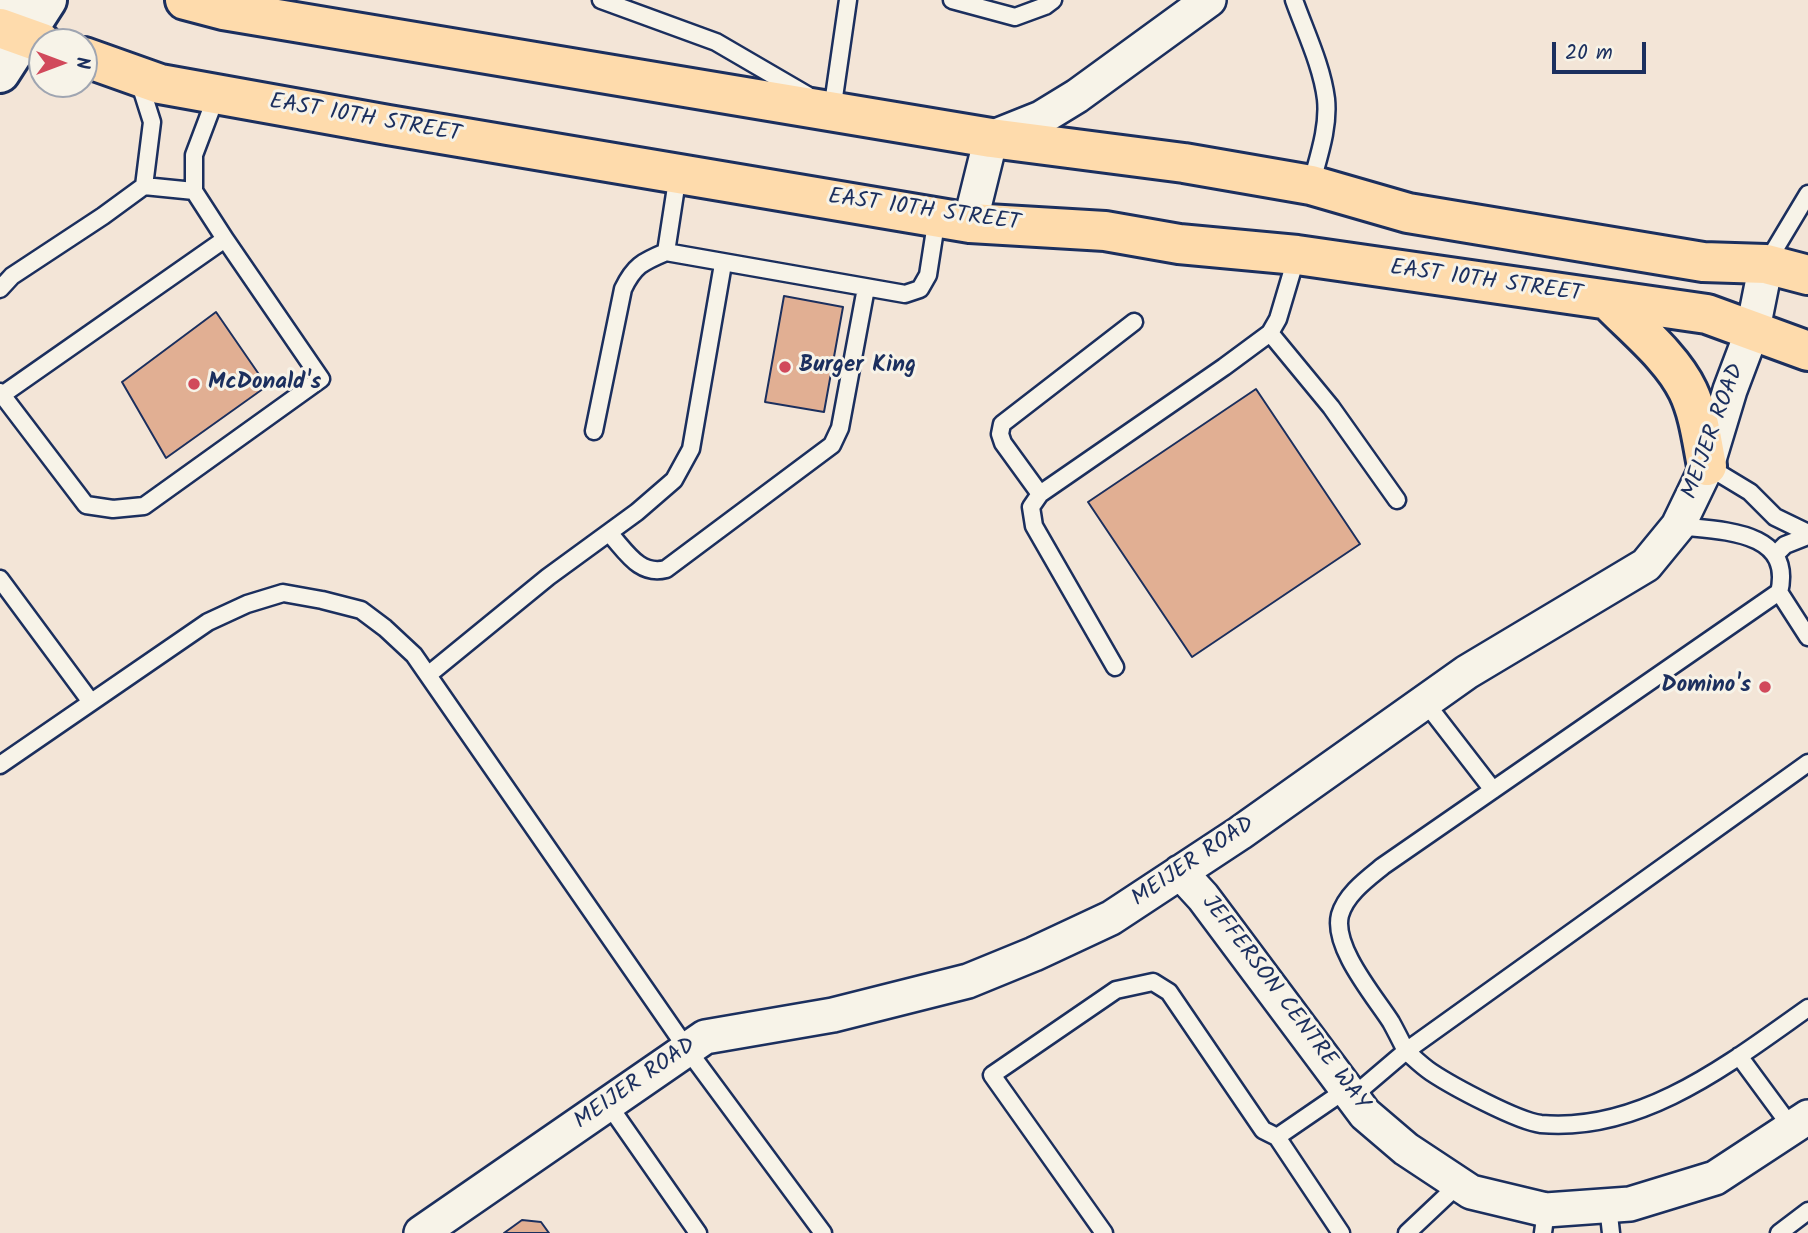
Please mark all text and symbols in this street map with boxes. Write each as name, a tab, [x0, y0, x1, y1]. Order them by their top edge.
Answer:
north arrow	[28, 28, 98, 98]
scale bar	[1556, 28, 1650, 72]
text: 20 m	[1565, 37, 1613, 70]
text: N	[67, 57, 97, 69]
street label: EAST 10TH STREET	[267, 90, 463, 150]
street label: EAST 10TH STREET	[826, 185, 1022, 239]
street label: EAST 10TH STREET	[1388, 256, 1584, 310]
place label: Burger King	[799, 353, 916, 381]
marker: Burger King	[777, 359, 793, 375]
street label: MEIJER ROAD	[1678, 361, 1752, 503]
place label: McDonald's	[208, 370, 321, 398]
marker: McDonald's	[186, 376, 202, 392]
place label: Domino's	[1661, 673, 1751, 701]
marker: Domino's	[1757, 679, 1773, 695]
street label: MEIJER ROAD	[1127, 812, 1261, 914]
street label: JEFFERSON CENTRE WAY	[1194, 891, 1374, 1117]
street label: MEIJER ROAD	[570, 1033, 702, 1137]

